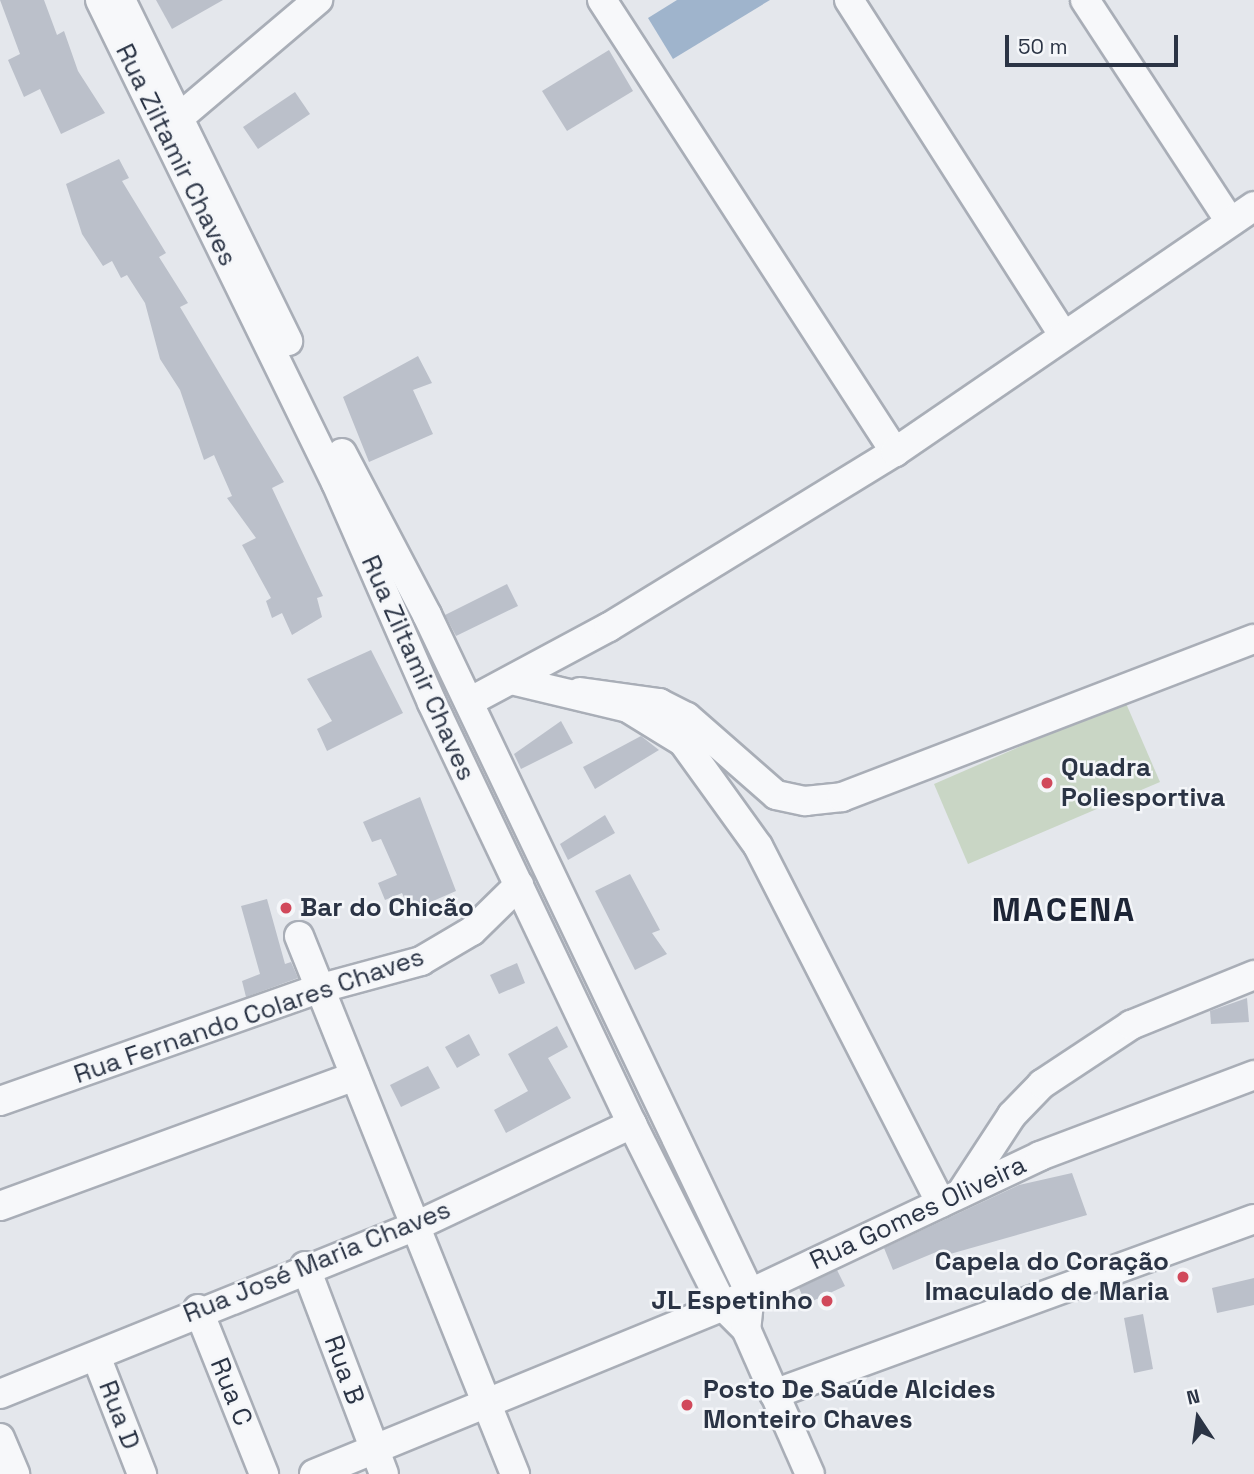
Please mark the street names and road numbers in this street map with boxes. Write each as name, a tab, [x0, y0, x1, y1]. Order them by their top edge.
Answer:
street label: Rua Ziltamir Chaves	[109, 39, 243, 271]
street label: Rua Ziltamir Chaves	[354, 551, 482, 785]
street label: Rua Fernando Colares Chaves	[70, 941, 428, 1091]
street label: Rua Gomes Oliveira	[805, 1149, 1031, 1277]
street label: Rua José Maria Chaves	[179, 1194, 455, 1330]
street label: Rua B	[317, 1331, 371, 1409]
street label: Rua C	[203, 1353, 259, 1431]
street label: Rua D	[92, 1376, 146, 1454]

